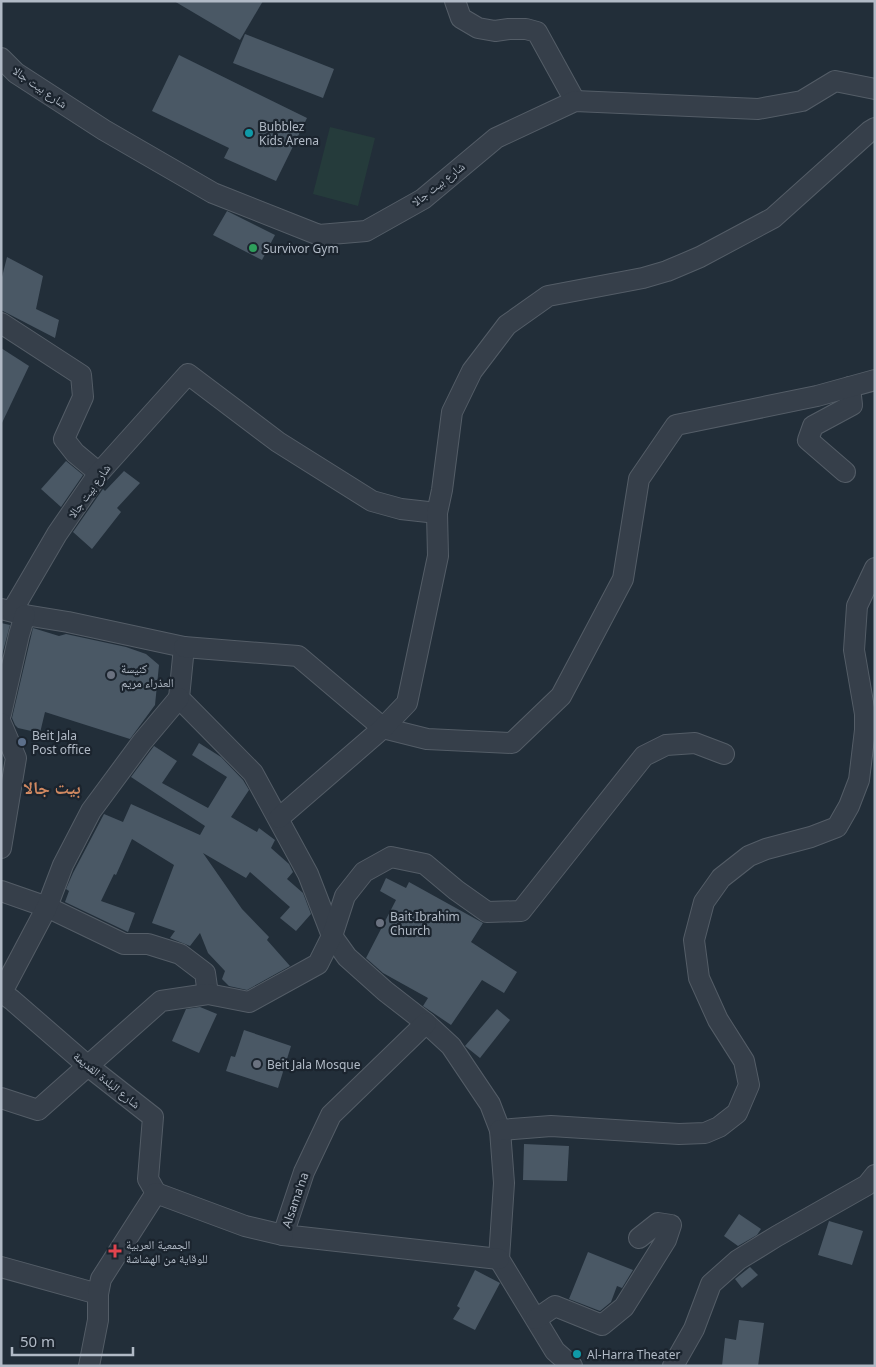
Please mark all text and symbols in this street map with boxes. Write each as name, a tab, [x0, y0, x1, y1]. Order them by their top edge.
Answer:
street label: شارع بيت جالا	[9, 62, 71, 112]
place label: Bubblez Kids Arena	[259, 118, 319, 149]
marker: Bubblez Kids Arena	[243, 127, 255, 139]
street label: شارع بيت جالا	[408, 158, 468, 210]
place label: Survivor Gym	[263, 240, 339, 257]
marker: Survivor Gym	[247, 242, 259, 254]
street label: شارع بيت جالا	[63, 460, 115, 522]
place label: كنيسة العذراء مريم	[121, 660, 174, 691]
marker: كنيسة العذراء مريم	[105, 669, 117, 681]
place label: Beit Jala Post office	[32, 727, 91, 758]
marker: Beit Jala Post office	[16, 736, 28, 748]
district label: بيت جالا	[23, 775, 81, 799]
place label: Bait Ibrahim Church	[390, 908, 460, 939]
marker: Bait Ibrahim Church	[374, 917, 386, 929]
street label: شارع البلدة القديمة	[70, 1048, 144, 1112]
place label: Beit Jala Mosque	[267, 1056, 361, 1073]
marker: Beit Jala Mosque	[251, 1058, 263, 1070]
street label: Alsama'na	[278, 1170, 312, 1230]
place label: الجمعية العربية للوقاية من الهشاشة	[126, 1236, 208, 1267]
marker: الجمعية العربية للوقاية من الهشاشة	[108, 1244, 122, 1258]
scale bar	[12, 1324, 134, 1356]
text: 50 m	[20, 1331, 55, 1351]
place label: Al-Harra Theater	[587, 1346, 680, 1363]
marker: Al-Harra Theater	[571, 1348, 583, 1360]

